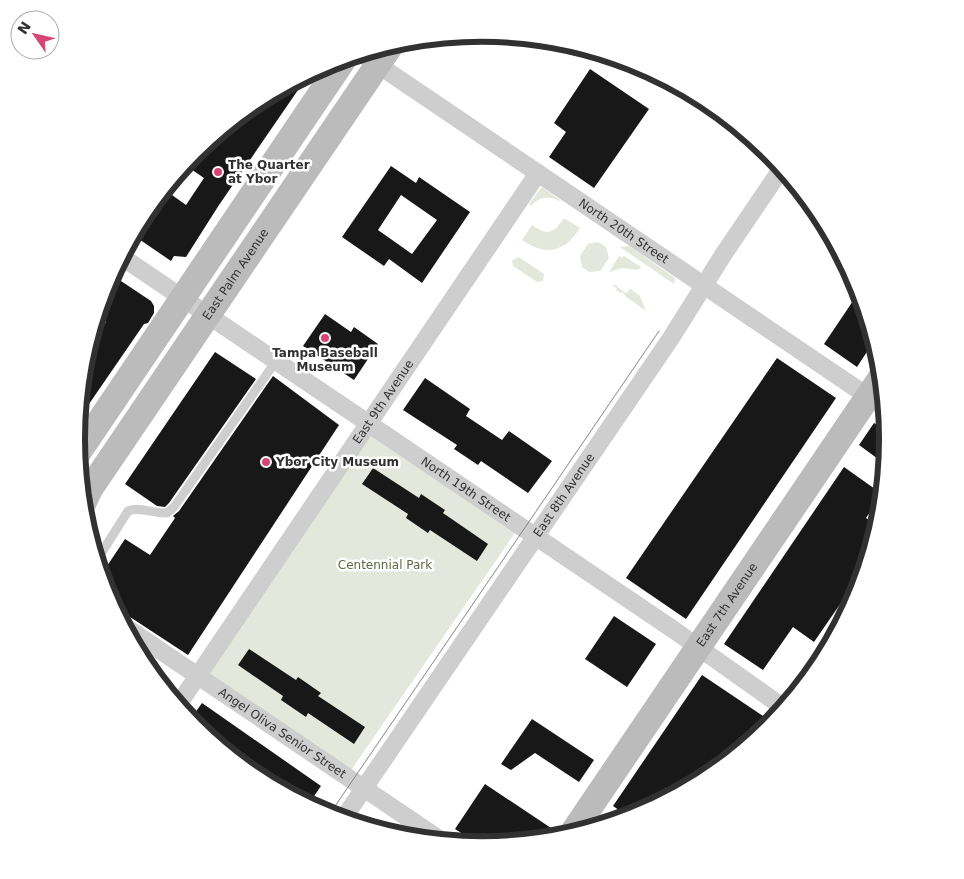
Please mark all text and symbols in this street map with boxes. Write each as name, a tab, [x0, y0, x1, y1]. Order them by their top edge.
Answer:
north arrow	[10, 10, 60, 60]
text: N	[14, 18, 34, 37]
place label: The Quarter at Ybor	[228, 158, 310, 186]
marker: The Quarter at Ybor	[212, 166, 224, 178]
street label: North 20th Street	[576, 196, 671, 267]
street label: East Palm Avenue	[200, 226, 271, 323]
marker: Tampa Baseball Museum	[319, 332, 331, 344]
place label: Tampa Baseball Museum	[272, 346, 378, 374]
street label: East 9th Avenue	[350, 357, 416, 446]
street label: East 8th Avenue	[530, 451, 597, 540]
street label: North 19th Street	[418, 454, 514, 525]
place label: Ybor City Museum	[275, 455, 399, 469]
marker: Ybor City Museum	[260, 456, 272, 468]
park label: Centennial Park	[338, 558, 432, 572]
street label: East 7th Avenue	[694, 560, 760, 649]
street label: Angel Oliva Senior Street	[216, 685, 349, 781]

